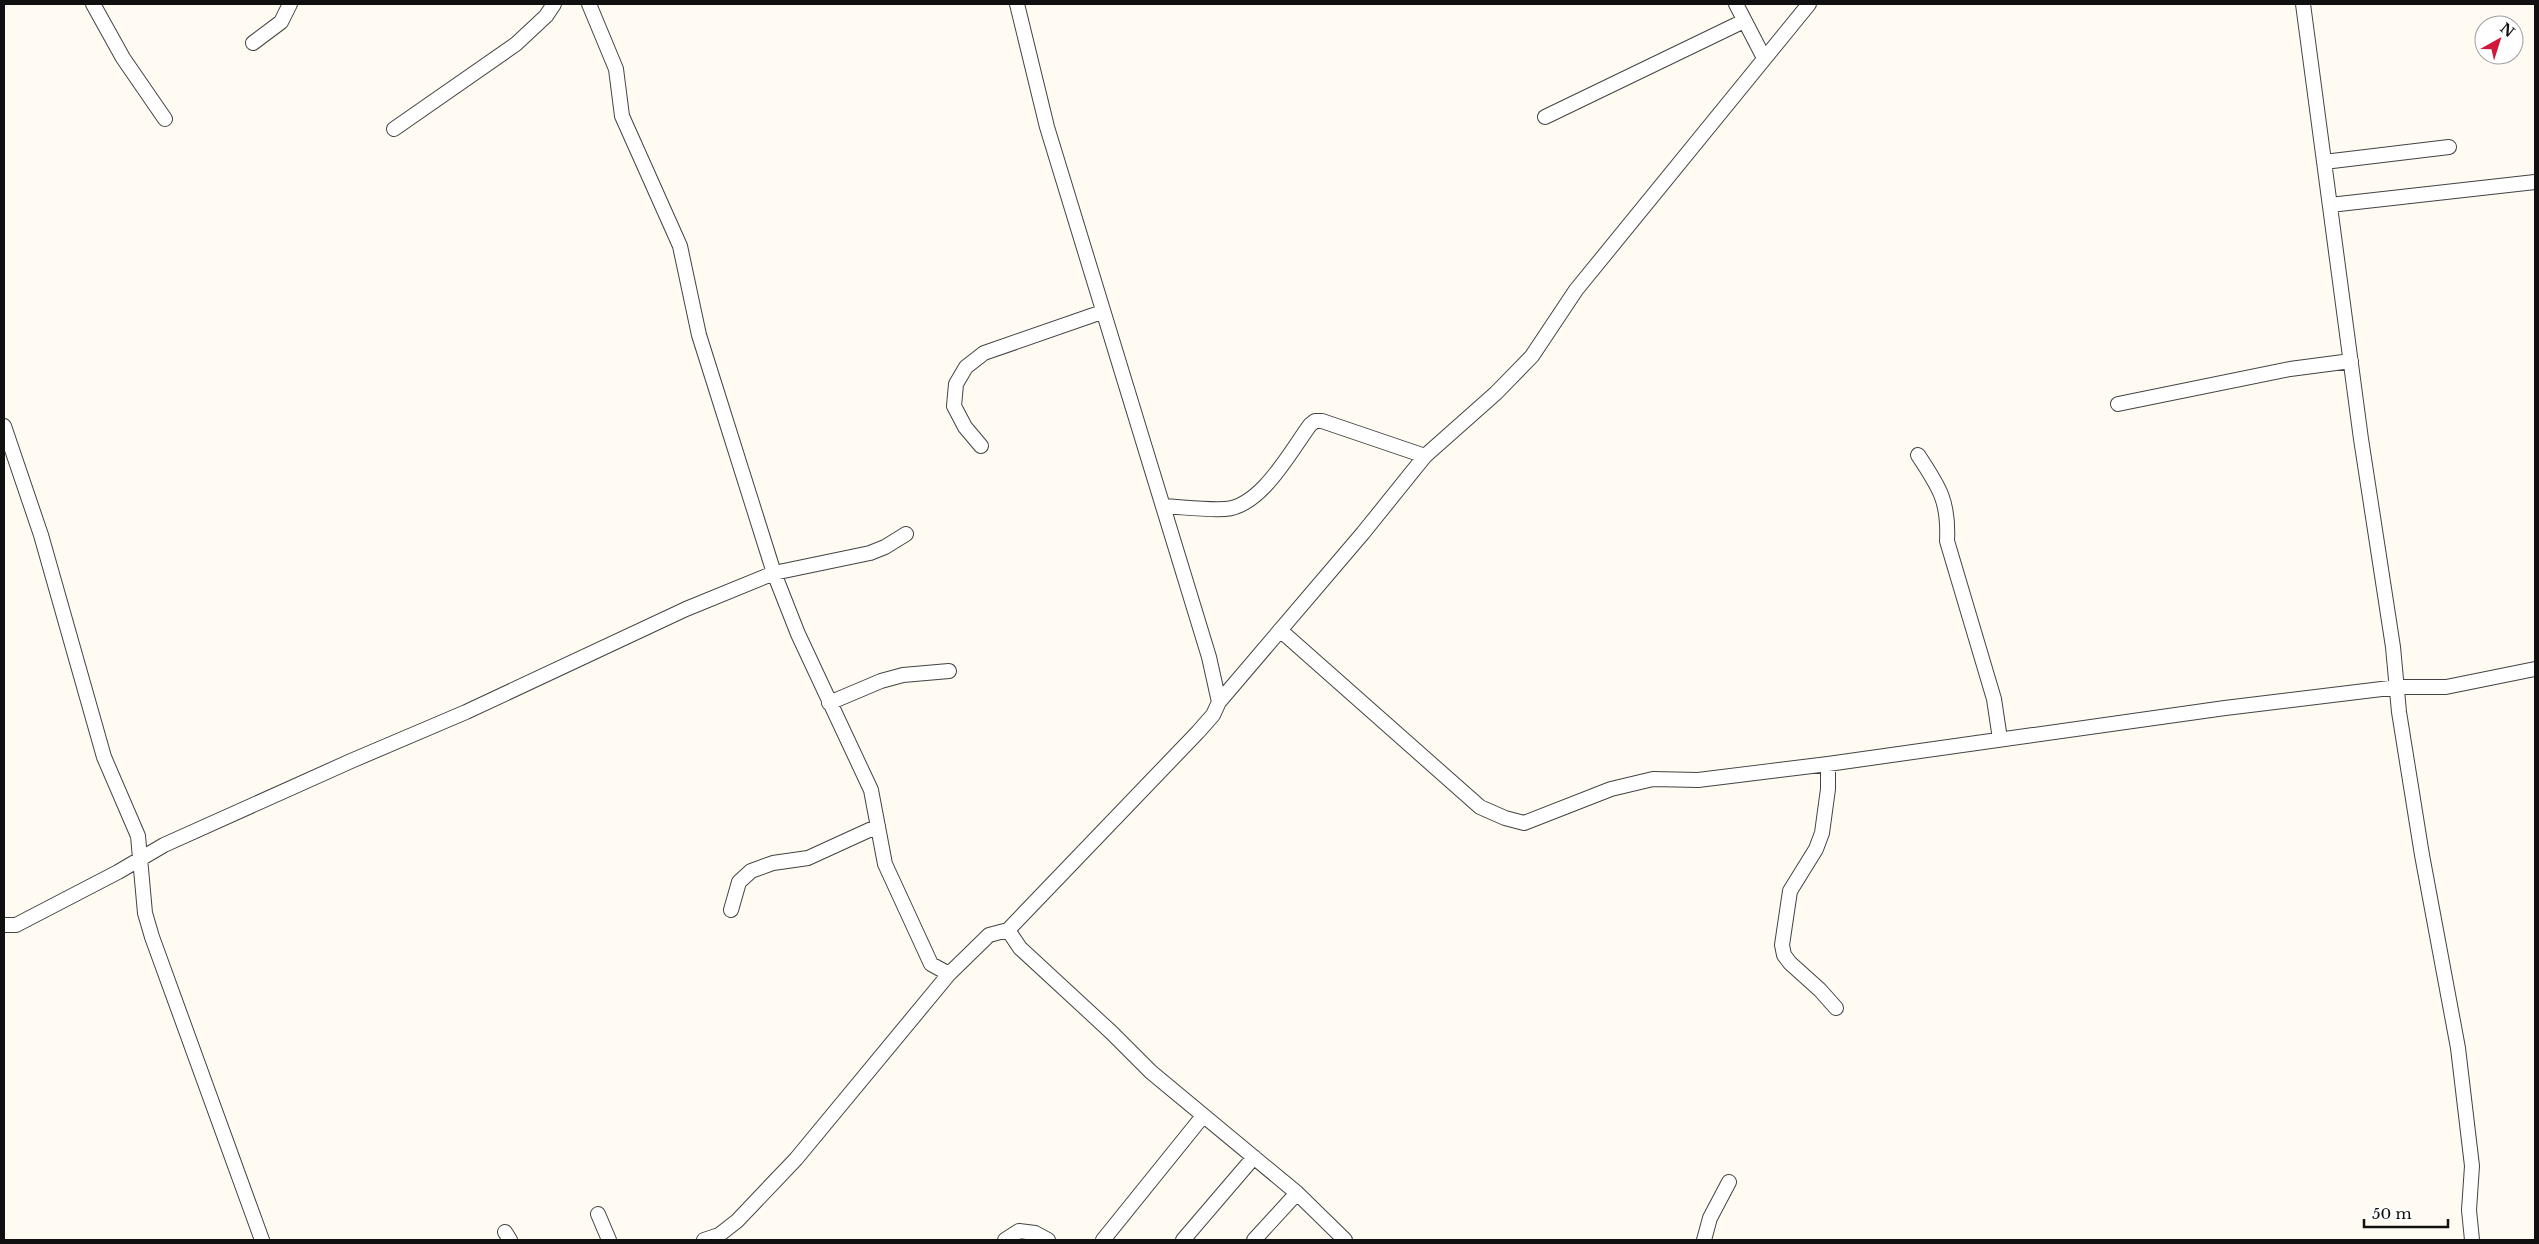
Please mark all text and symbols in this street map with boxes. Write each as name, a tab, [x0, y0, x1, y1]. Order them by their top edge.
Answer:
north arrow	[2474, 15, 2524, 65]
text: N	[2496, 19, 2518, 41]
scale bar	[2364, 1196, 2448, 1228]
text: 50 m	[2372, 1204, 2412, 1223]

